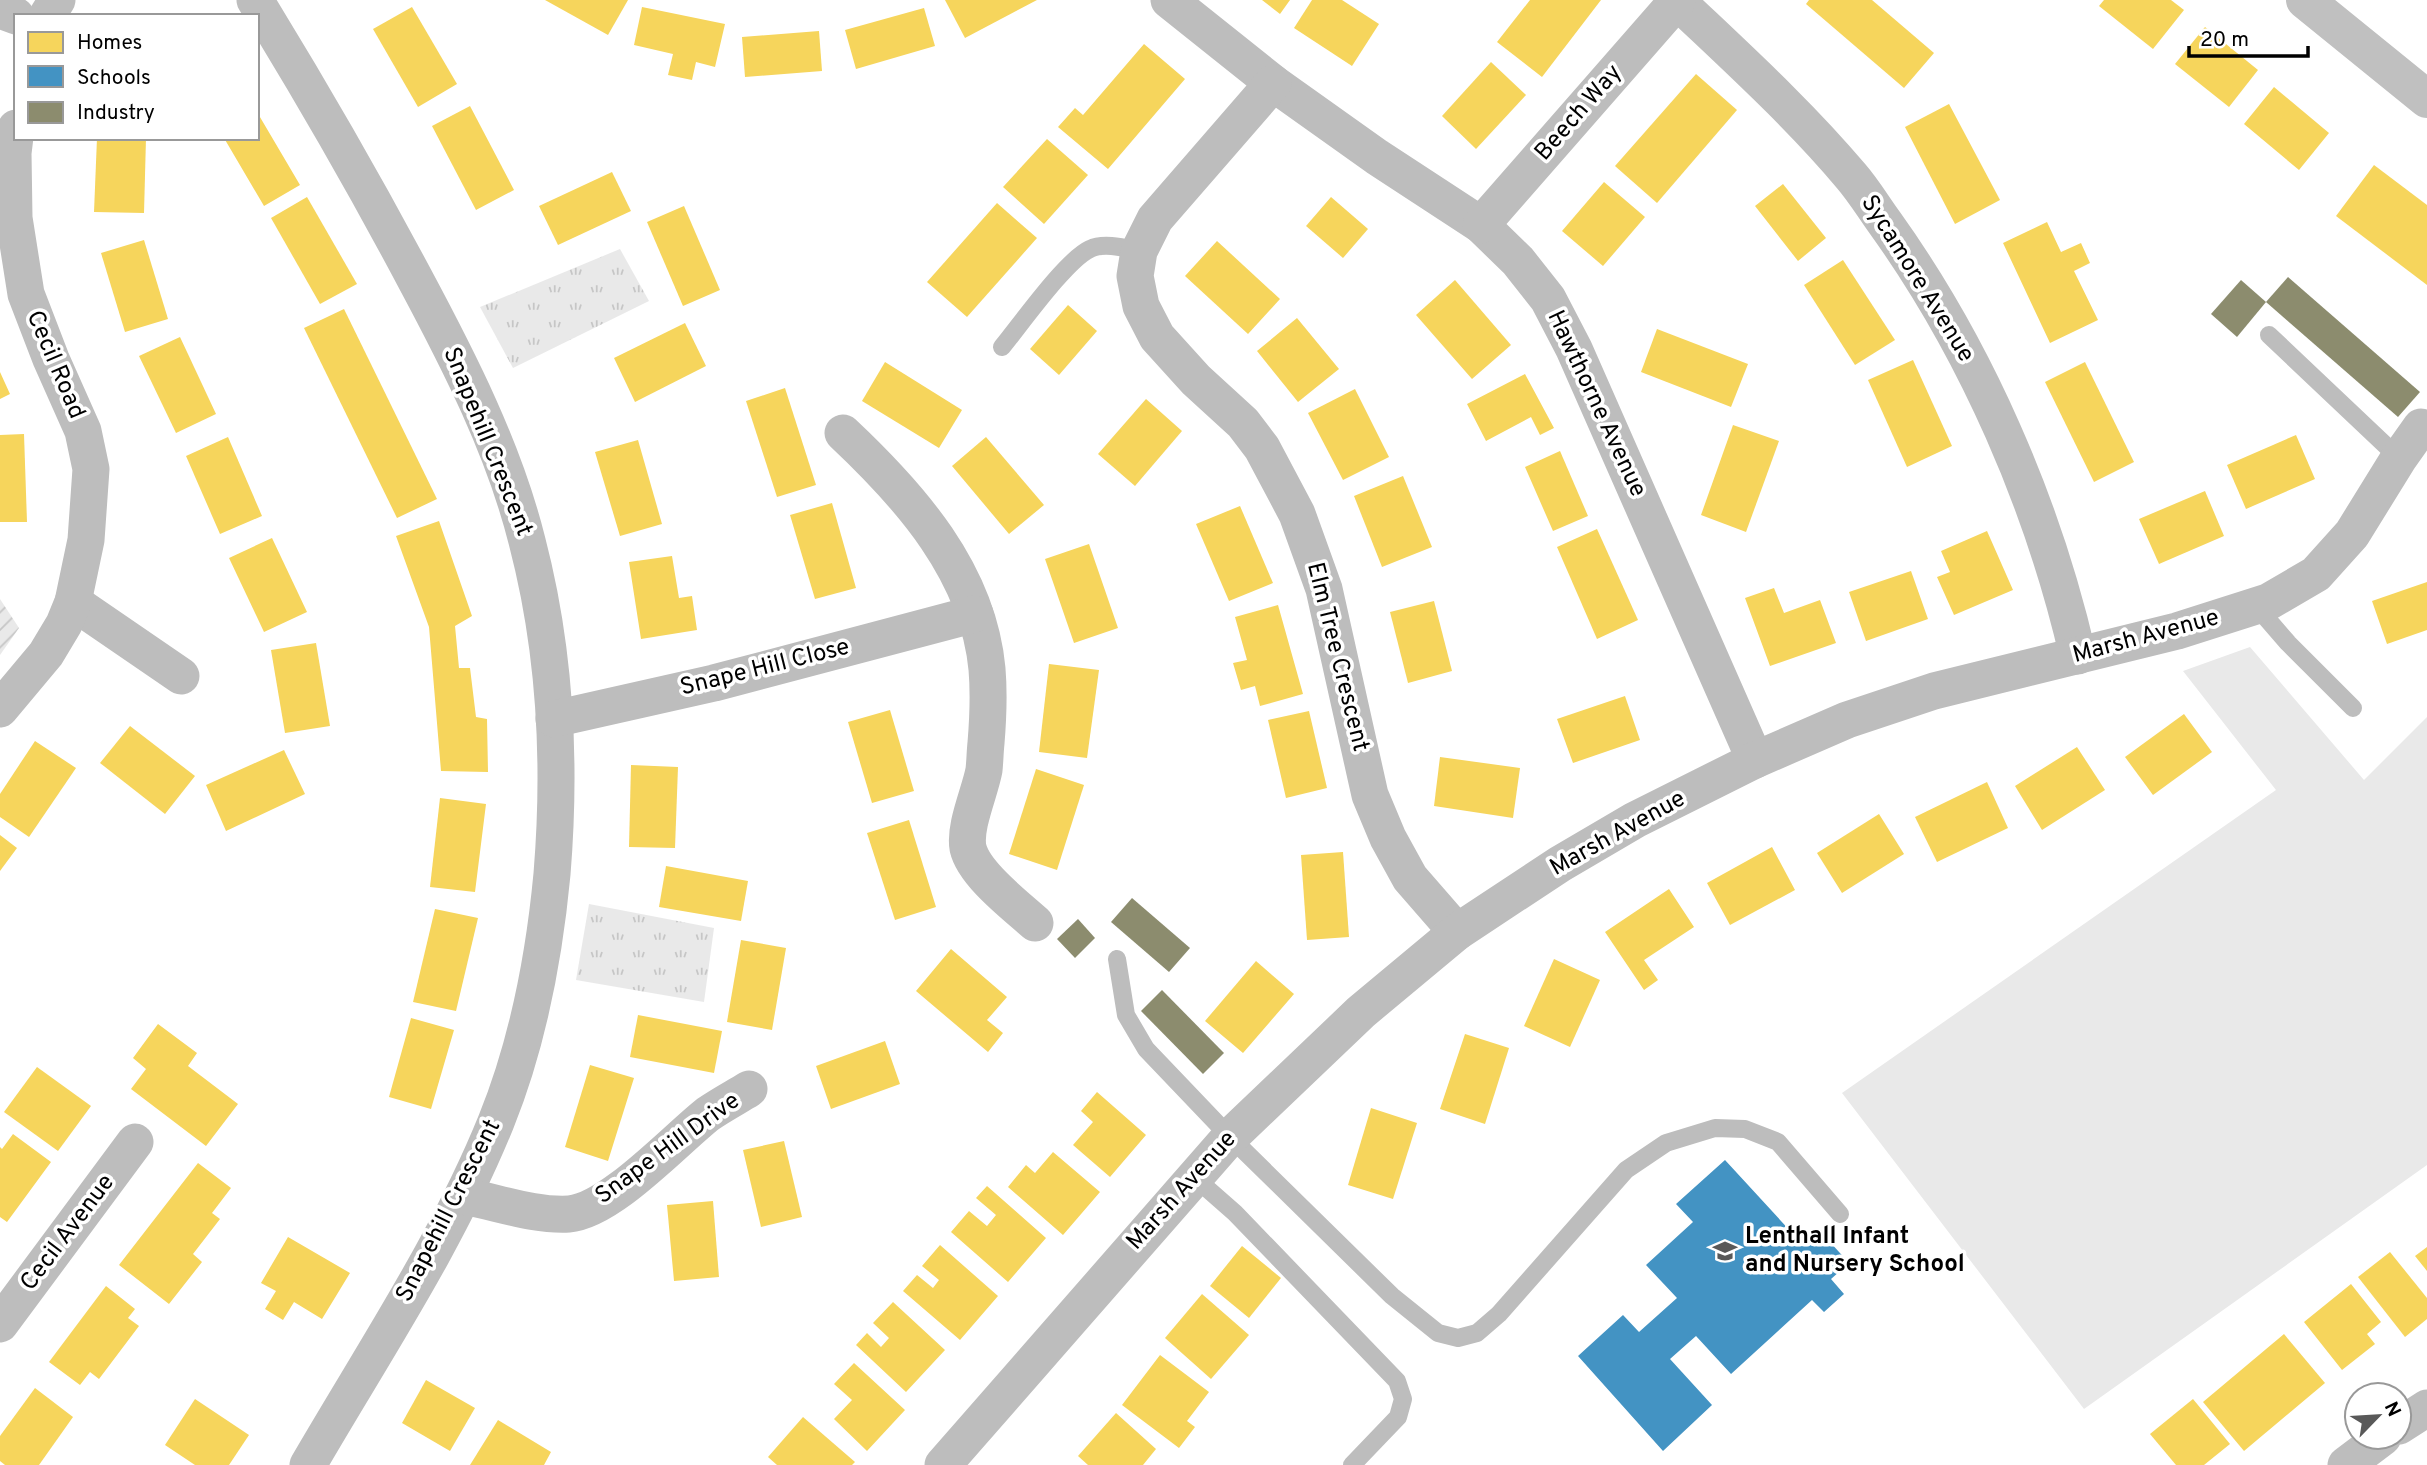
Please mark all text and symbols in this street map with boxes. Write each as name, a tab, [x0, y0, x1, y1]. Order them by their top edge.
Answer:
legend	[14, 14, 259, 140]
scale bar	[2189, 14, 2308, 58]
text: 20 m	[2200, 27, 2249, 54]
text: Homes	[77, 30, 142, 57]
street label: Beech Way	[1529, 59, 1629, 167]
text: Schools	[77, 65, 151, 92]
text: Industry	[77, 100, 155, 127]
street label: Sycamore Avenue	[1853, 190, 1981, 368]
street label: Cecil Road	[19, 306, 91, 424]
street label: Hawthorne Avenue	[1540, 306, 1652, 502]
street label: Snapehill Crescent	[435, 343, 539, 541]
street label: Elm Tree Crescent	[1299, 559, 1375, 755]
street label: Marsh Avenue	[2070, 603, 2222, 671]
street label: Snape Hill Close	[677, 632, 853, 704]
street label: Marsh Avenue	[1545, 784, 1691, 884]
street label: Snape Hill Drive	[590, 1086, 746, 1212]
street label: Snapehill Crescent	[390, 1115, 508, 1307]
street label: Marsh Avenue	[1121, 1125, 1243, 1257]
street label: Cecil Avenue	[14, 1169, 122, 1297]
place label: Lenthall Infant and Nursery School	[1745, 1222, 1965, 1280]
school or university icon: Lenthall Infant and Nursery School	[1711, 1237, 1739, 1265]
north arrow	[2343, 1381, 2413, 1451]
text: N	[2378, 1398, 2405, 1421]

